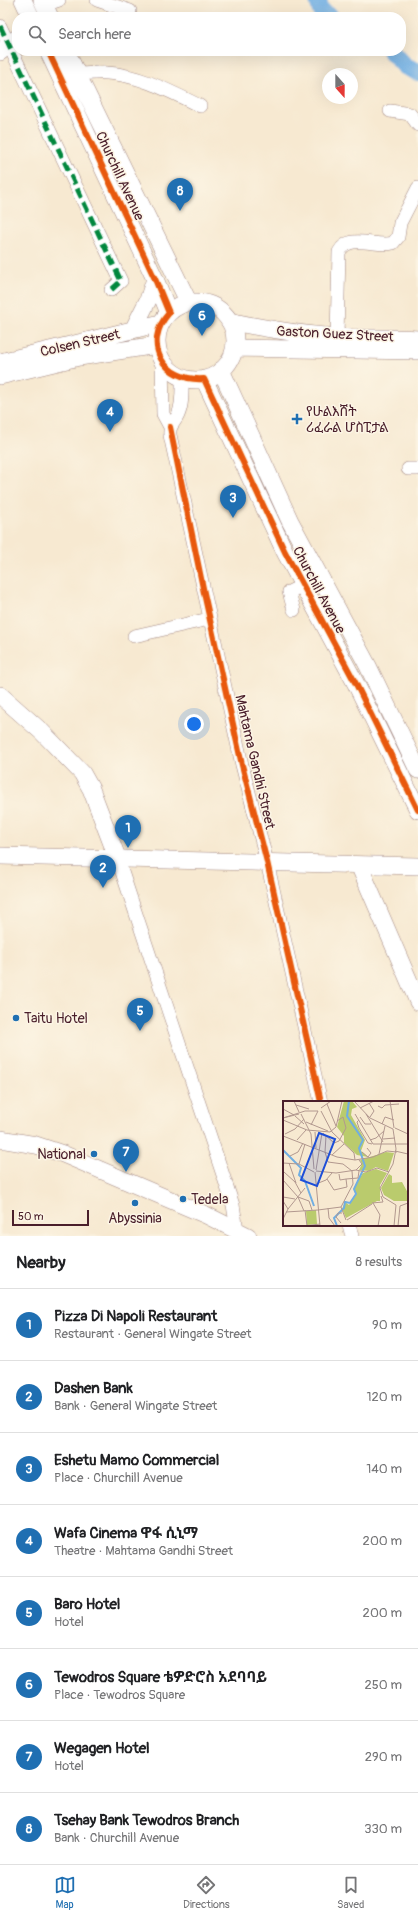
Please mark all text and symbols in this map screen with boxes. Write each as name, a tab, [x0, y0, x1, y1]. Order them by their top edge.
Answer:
search box	[12, 12, 406, 56]
icon: search	[26, 23, 48, 45]
text: Search here	[58, 25, 131, 44]
north arrow	[322, 68, 358, 104]
street label: Churchill Avenue	[92, 129, 148, 223]
pin: 8	[167, 178, 193, 211]
pin: 6	[189, 303, 215, 336]
street label: Gaston Guez Street	[276, 322, 394, 346]
street label: Colsen Street	[38, 325, 122, 360]
pin: 4	[97, 399, 123, 432]
place label: የሁልእሸት ሪፈራል ሆስፒታል	[306, 403, 389, 436]
marker: የሁልእሸት ሪፈራል ሆስፒታል	[291, 413, 303, 425]
pin: 3	[220, 485, 246, 518]
street label: Churchill Avenue	[289, 543, 349, 637]
street label: Mahtama Gandhi Street	[231, 693, 279, 831]
your location	[184, 714, 204, 734]
pin: 1	[115, 815, 141, 848]
pin: 2	[90, 855, 116, 888]
pin: 5	[127, 998, 153, 1031]
place label: Taitu Hotel	[24, 1010, 88, 1027]
marker: Taitu Hotel	[11, 1013, 21, 1023]
inset map	[283, 1101, 408, 1226]
pin: 7	[113, 1139, 139, 1172]
place label: National	[37, 1146, 86, 1163]
marker: National	[89, 1149, 99, 1159]
place label: Tedela	[191, 1191, 229, 1208]
marker: Tedela	[178, 1194, 188, 1204]
marker: Abyssinia	[130, 1198, 140, 1208]
scale bar	[12, 1208, 89, 1227]
text: 50 m	[18, 1210, 44, 1223]
place label: Abyssinia	[108, 1210, 162, 1227]
text: Nearby	[16, 1252, 65, 1273]
text: 8 results	[356, 1254, 402, 1270]
text: Pizza Di Napoli Restaurant	[54, 1307, 217, 1326]
text: 1	[26, 1317, 32, 1333]
text: 90 m	[372, 1317, 402, 1333]
text: Restaurant · General Wingate Street	[54, 1326, 252, 1342]
text: Dashen Bank	[54, 1379, 133, 1398]
text: 2	[25, 1389, 33, 1405]
text: 120 m	[366, 1389, 402, 1405]
text: Bank · General Wingate Street	[54, 1398, 217, 1414]
text: Eshetu Mamo Commercial	[54, 1451, 219, 1470]
text: 3	[25, 1461, 33, 1477]
text: 140 m	[366, 1461, 402, 1477]
text: Place · Churchill Avenue	[54, 1470, 183, 1486]
text: Wafa Cinema ዋፋ ሲኒማ	[54, 1524, 198, 1543]
text: 4	[25, 1533, 33, 1549]
text: 200 m	[363, 1533, 402, 1549]
text: Theatre · Mahtama Gandhi Street	[54, 1543, 233, 1559]
text: Baro Hotel	[54, 1595, 120, 1614]
text: 5	[25, 1605, 33, 1621]
text: 200 m	[363, 1605, 402, 1621]
text: Hotel	[54, 1614, 84, 1630]
text: Tewodros Square ቴዎድሮስ አደባባይ	[54, 1668, 267, 1687]
text: 6	[25, 1677, 33, 1693]
text: 250 m	[364, 1677, 402, 1693]
text: Place · Tewodros Square	[54, 1687, 185, 1703]
text: Wegagen Hotel	[54, 1739, 150, 1758]
text: 7	[26, 1749, 32, 1765]
text: 290 m	[365, 1749, 402, 1765]
text: Hotel	[54, 1758, 84, 1774]
text: Tsehay Bank Tewodros Branch	[54, 1811, 239, 1830]
text: 8	[26, 1821, 32, 1837]
text: 330 m	[364, 1821, 402, 1837]
text: Bank · Churchill Avenue	[54, 1830, 179, 1846]
tab: Map	[54, 1874, 76, 1911]
tab: Directions	[183, 1874, 230, 1911]
tab: Saved	[337, 1874, 364, 1911]

